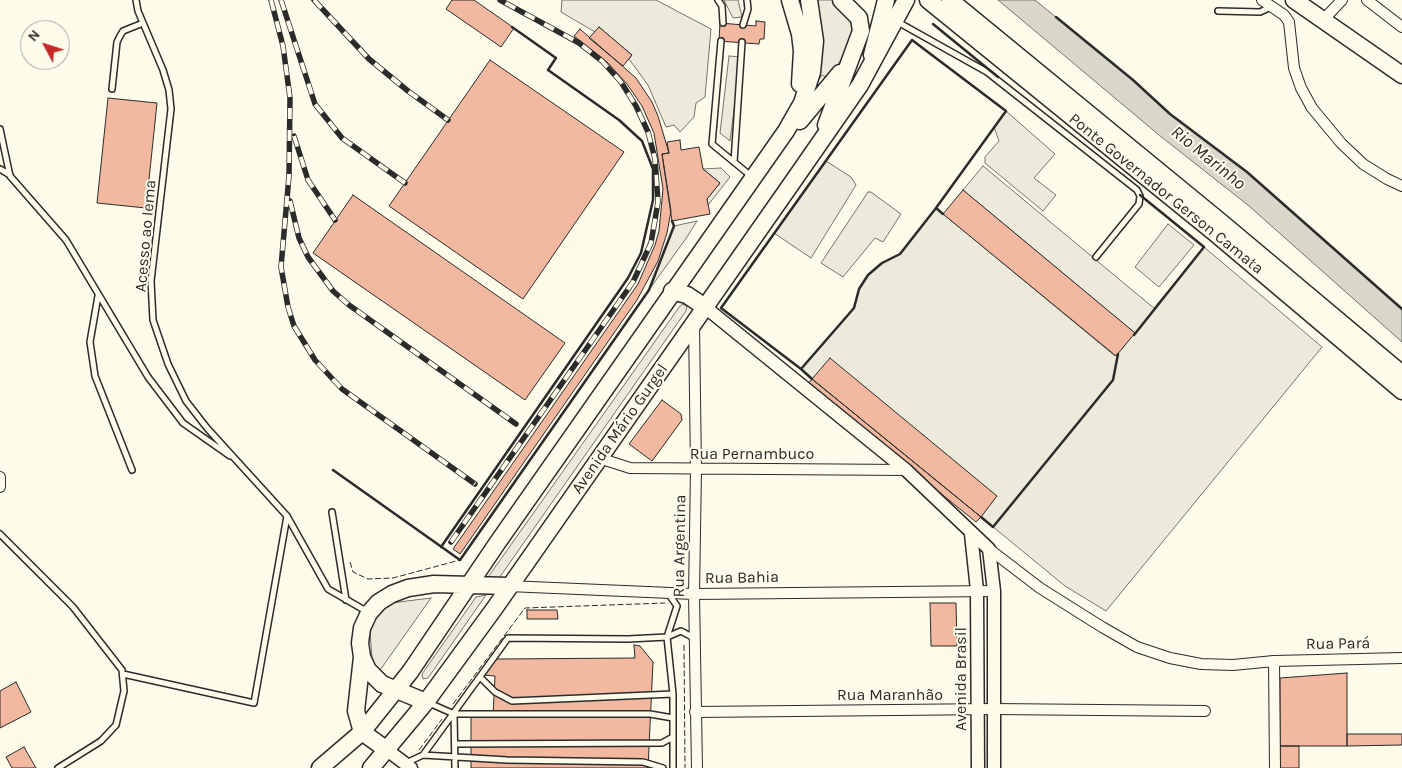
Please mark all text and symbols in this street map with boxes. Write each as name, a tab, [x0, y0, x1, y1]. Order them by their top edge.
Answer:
north arrow	[20, 20, 70, 70]
text: N	[24, 26, 44, 45]
street label: Ponte Governador Gerson Camata	[1065, 110, 1267, 278]
water label: Rio Marinho	[1166, 121, 1250, 195]
street label: Acesso ao Iema	[132, 179, 160, 293]
street label: Avenida Mário Gurgel	[568, 360, 672, 498]
street label: Rua Pernambuco	[690, 444, 814, 464]
street label: Rua Argentina	[670, 494, 690, 598]
street label: Rua Bahia	[705, 568, 779, 588]
street label: Avenida Brasil	[951, 627, 971, 731]
street label: Rua Pará	[1306, 634, 1370, 654]
street label: Rua Maranhão	[837, 685, 943, 705]

